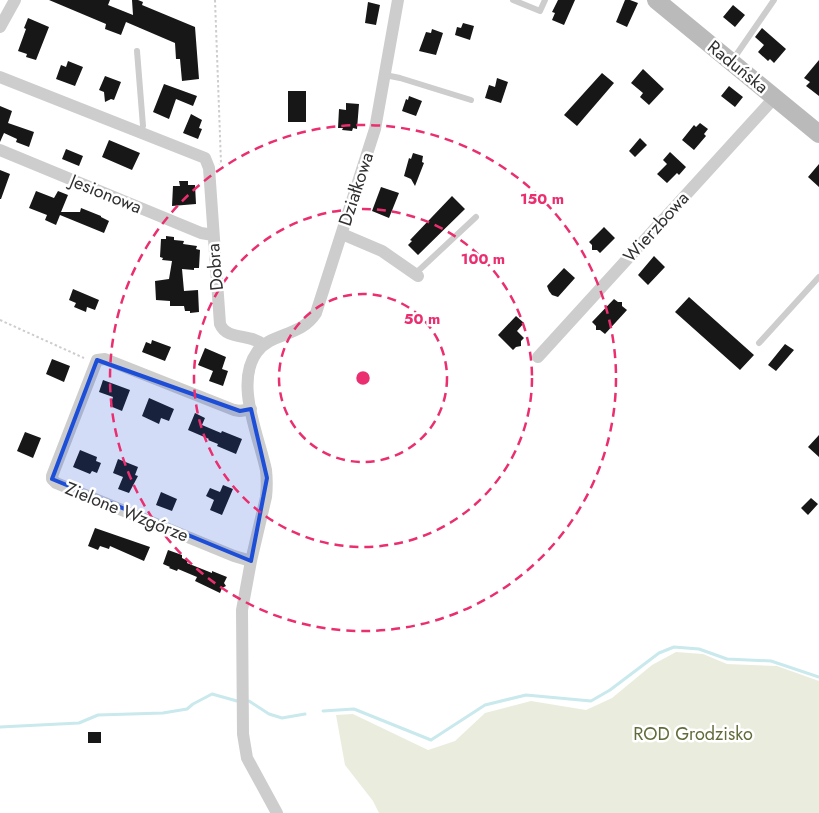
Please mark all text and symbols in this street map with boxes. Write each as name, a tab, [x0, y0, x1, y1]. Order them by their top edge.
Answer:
street label: Raduńska	[702, 34, 774, 100]
street label: Działkowa	[332, 149, 380, 229]
street label: Jesionowa	[64, 167, 146, 220]
street label: Wierzbowa	[617, 186, 695, 268]
text: 150 m	[520, 188, 564, 210]
street label: Dobra	[200, 242, 230, 292]
text: 100 m	[461, 248, 505, 270]
text: 50 m	[404, 308, 440, 330]
centre of rings	[354, 369, 372, 387]
street label: Zielone Wzgórze	[61, 475, 193, 549]
park label: ROD Grodzisko	[633, 721, 753, 747]

